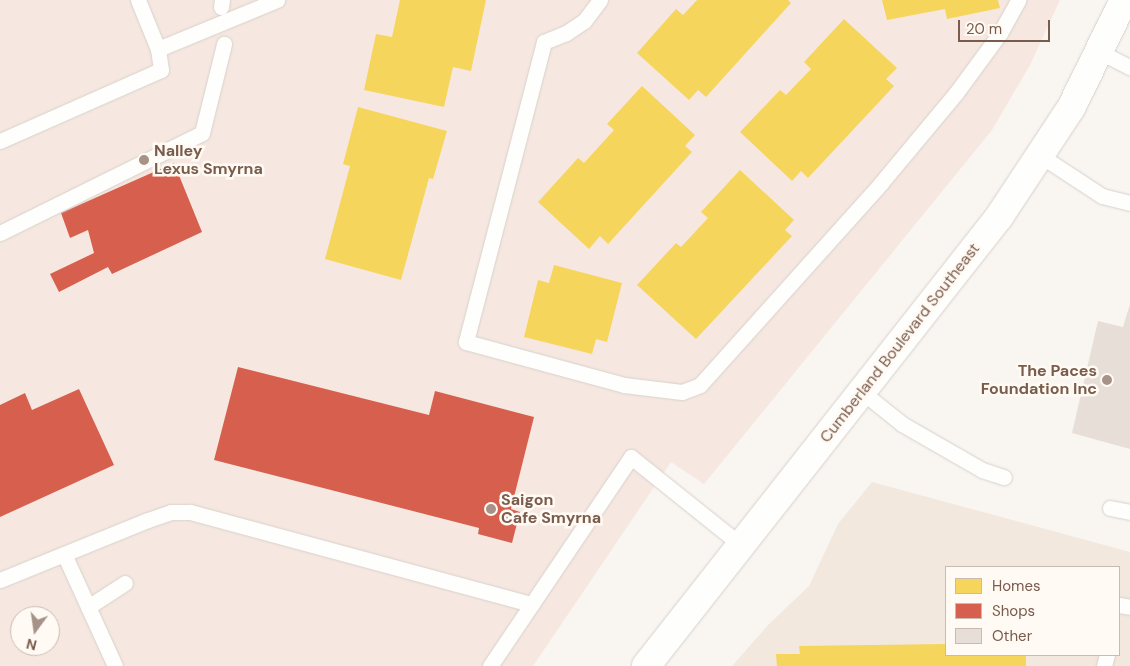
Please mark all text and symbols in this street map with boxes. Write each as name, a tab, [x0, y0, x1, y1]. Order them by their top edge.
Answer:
scale bar	[960, 10, 1052, 42]
text: 20 m	[966, 19, 1002, 39]
place label: Nalley Lexus Smyrna	[154, 141, 263, 179]
marker: Nalley Lexus Smyrna	[138, 154, 150, 166]
street label: Cumberland Boulevard Southeast	[816, 239, 984, 447]
place label: The Paces Foundation Inc	[981, 361, 1097, 399]
marker: The Paces Foundation Inc	[1101, 374, 1113, 386]
place label: Saigon Cafe Smyrna	[501, 490, 601, 528]
marker: Saigon Cafe Smyrna	[485, 503, 497, 515]
legend	[945, 566, 1120, 656]
text: Homes	[992, 576, 1041, 596]
text: Shops	[992, 601, 1035, 621]
north arrow	[10, 606, 60, 656]
text: Other	[992, 626, 1032, 646]
text: N	[24, 635, 39, 655]

